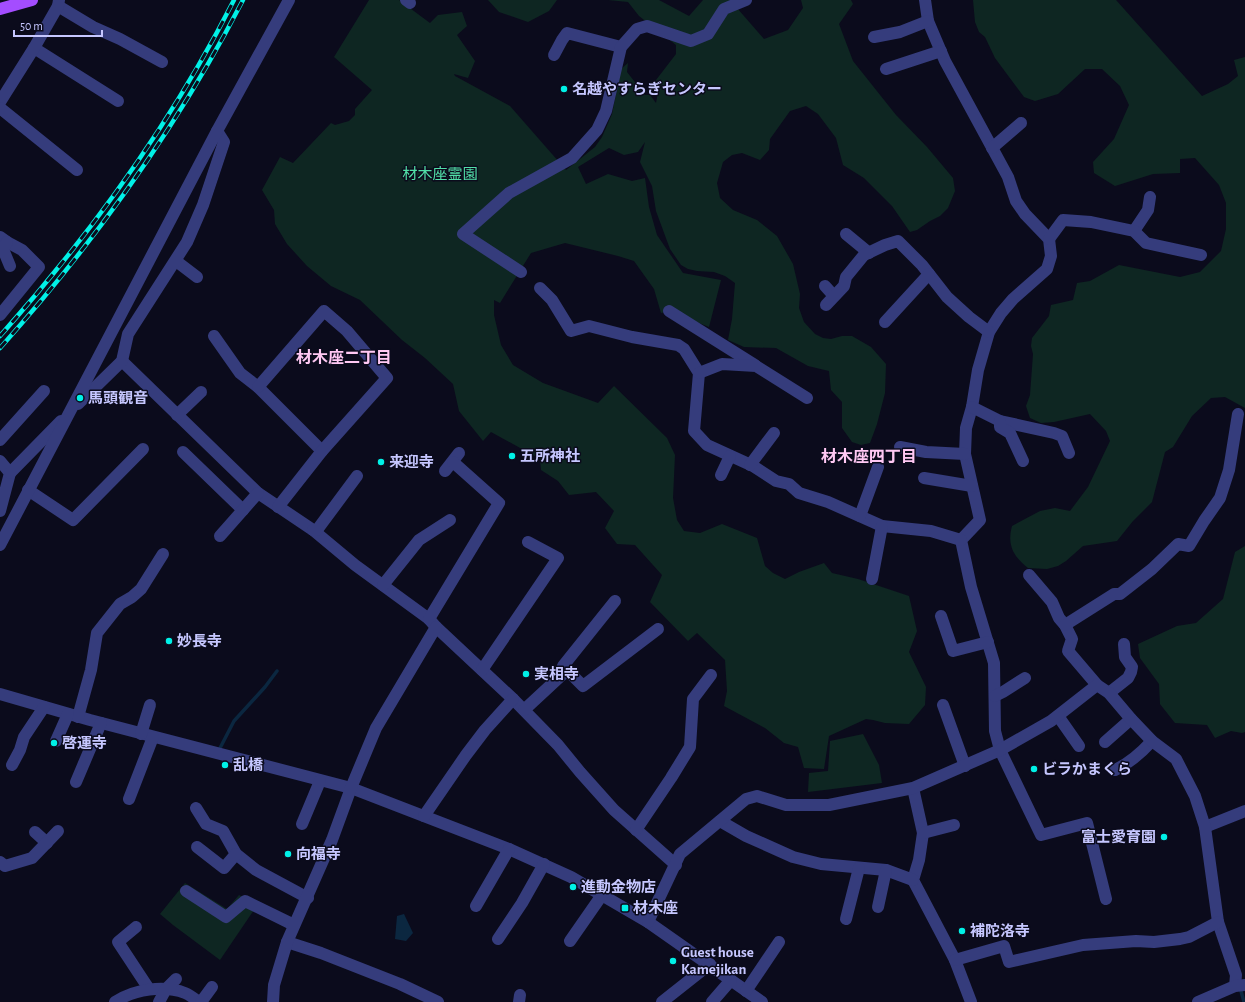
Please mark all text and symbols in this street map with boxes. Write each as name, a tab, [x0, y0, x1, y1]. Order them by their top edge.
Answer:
scale bar	[14, 12, 102, 38]
text: 50 m	[20, 20, 43, 32]
place label: 名越やすらぎセンター	[572, 80, 722, 97]
marker: 名越やすらぎセンター	[559, 84, 569, 94]
park label: 材木座霊園	[402, 165, 478, 182]
district label: 材木座二丁目	[296, 348, 392, 366]
place label: 馬頭観音	[88, 390, 148, 406]
marker: 馬頭観音	[75, 393, 85, 403]
place label: 五所神社	[520, 447, 580, 464]
district label: 材木座四丁目	[821, 447, 917, 465]
marker: 五所神社	[507, 451, 517, 461]
place label: 来迎寺	[389, 454, 434, 470]
marker: 来迎寺	[376, 457, 386, 467]
place label: 妙長寺	[177, 633, 222, 649]
marker: 妙長寺	[164, 636, 174, 646]
place label: 実相寺	[534, 666, 579, 682]
marker: 実相寺	[521, 669, 531, 679]
place label: 啓運寺	[62, 735, 107, 751]
marker: 啓運寺	[49, 738, 59, 748]
place label: 乱橋	[233, 757, 264, 773]
marker: 乱橋	[220, 760, 230, 770]
place label: ビラかまくら	[1042, 761, 1132, 777]
marker: ビラかまくら	[1029, 764, 1039, 774]
place label: 富士愛育園	[1081, 829, 1156, 845]
marker: 富士愛育園	[1159, 832, 1169, 842]
place label: 向福寺	[296, 846, 341, 862]
marker: 向福寺	[283, 849, 293, 859]
place label: 進動金物店	[581, 879, 656, 895]
marker: 進動金物店	[568, 882, 578, 892]
place label: 材木座	[633, 899, 678, 916]
marker: 材木座	[620, 903, 630, 913]
place label: 補陀洛寺	[970, 923, 1030, 939]
marker: 補陀洛寺	[957, 926, 967, 936]
place label: Guest house Kamejikan	[681, 945, 754, 977]
marker: Guest house Kamejikan	[668, 956, 678, 966]

